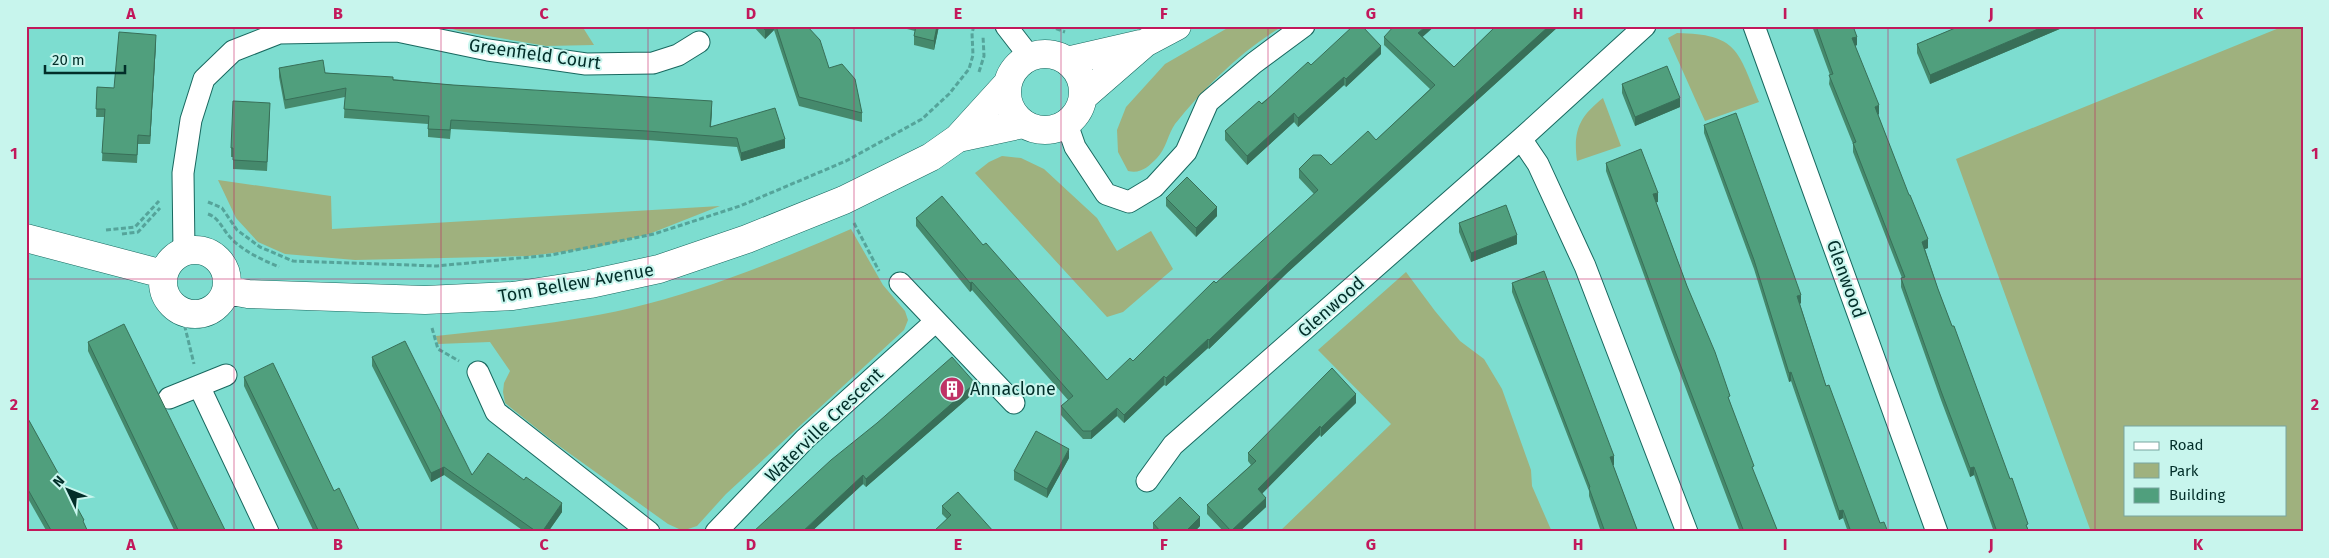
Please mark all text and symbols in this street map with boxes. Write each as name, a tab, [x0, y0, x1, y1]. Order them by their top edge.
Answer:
text: A	[125, 4, 136, 23]
text: B	[333, 4, 343, 23]
text: C	[539, 4, 549, 23]
text: D	[746, 4, 756, 23]
text: E	[954, 4, 962, 23]
text: F	[1160, 4, 1168, 23]
text: G	[1366, 4, 1376, 23]
text: H	[1573, 4, 1583, 23]
text: I	[1783, 4, 1787, 23]
text: J	[1987, 4, 1994, 23]
text: K	[2193, 4, 2204, 23]
street label: Greenfield Court	[468, 34, 603, 74]
scale bar	[45, 42, 125, 74]
text: 20 m	[52, 51, 85, 69]
text: 1	[10, 144, 18, 163]
text: 1	[2311, 144, 2319, 163]
street label: Glenwood	[1822, 237, 1870, 321]
street label: Tom Bellew Avenue	[497, 258, 655, 308]
street label: Glenwood	[1293, 272, 1369, 342]
street label: Waterville Crescent	[760, 363, 888, 487]
building icon: Annaclone	[939, 376, 965, 402]
place label: Annaclone	[970, 378, 1056, 400]
text: 2	[10, 395, 18, 414]
text: 2	[2311, 395, 2319, 414]
legend	[2124, 426, 2286, 516]
text: Road	[2169, 436, 2204, 454]
text: Park	[2169, 462, 2199, 480]
north arrow	[42, 466, 92, 516]
text: N	[49, 472, 68, 491]
text: Building	[2169, 486, 2225, 504]
text: A	[125, 535, 136, 554]
text: B	[333, 535, 343, 554]
text: C	[539, 535, 549, 554]
text: D	[746, 535, 756, 554]
text: E	[954, 535, 962, 554]
text: F	[1160, 535, 1168, 554]
text: G	[1366, 535, 1376, 554]
text: H	[1573, 535, 1583, 554]
text: I	[1783, 535, 1787, 554]
text: J	[1987, 535, 1994, 554]
text: K	[2193, 535, 2204, 554]

